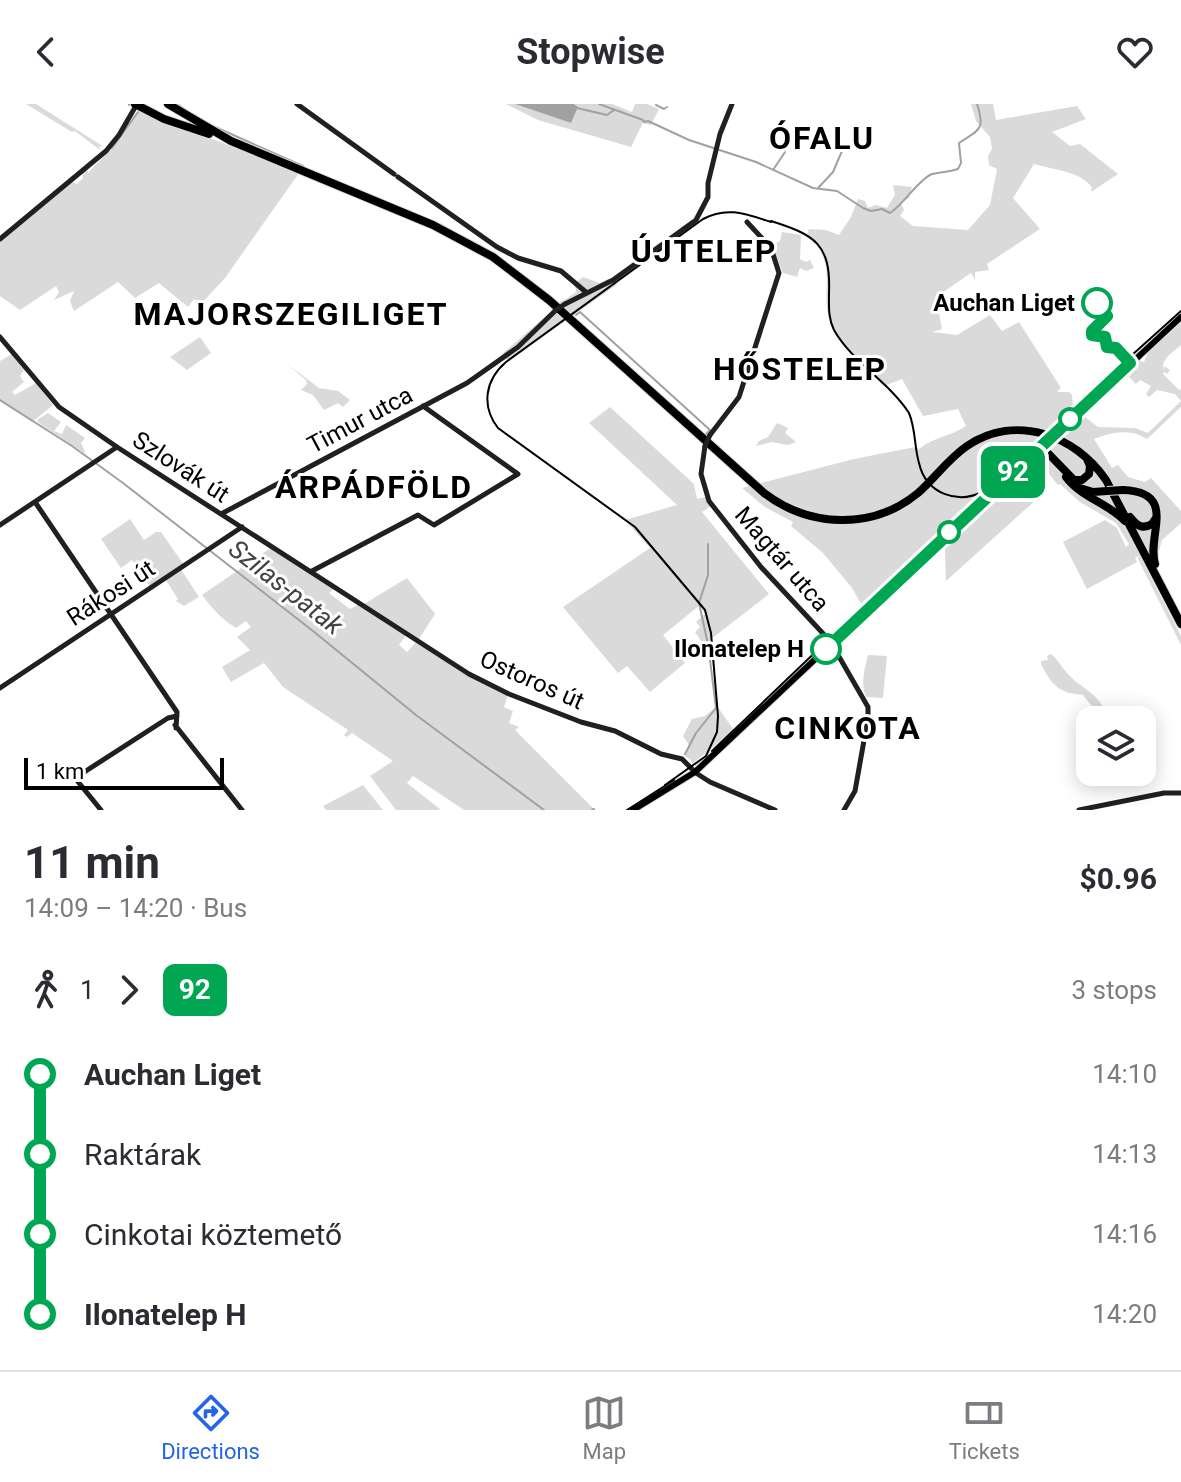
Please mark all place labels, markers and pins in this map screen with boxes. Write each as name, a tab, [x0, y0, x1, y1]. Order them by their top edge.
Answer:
marker: Auchan Liget	[1082, 288, 1112, 318]
place label: Auchan Liget	[933, 289, 1075, 317]
unlabelled marker	[1059, 408, 1081, 430]
unlabelled marker	[938, 521, 960, 543]
marker: Ilonatelep H	[811, 634, 841, 664]
place label: Ilonatelep H	[674, 635, 804, 663]

